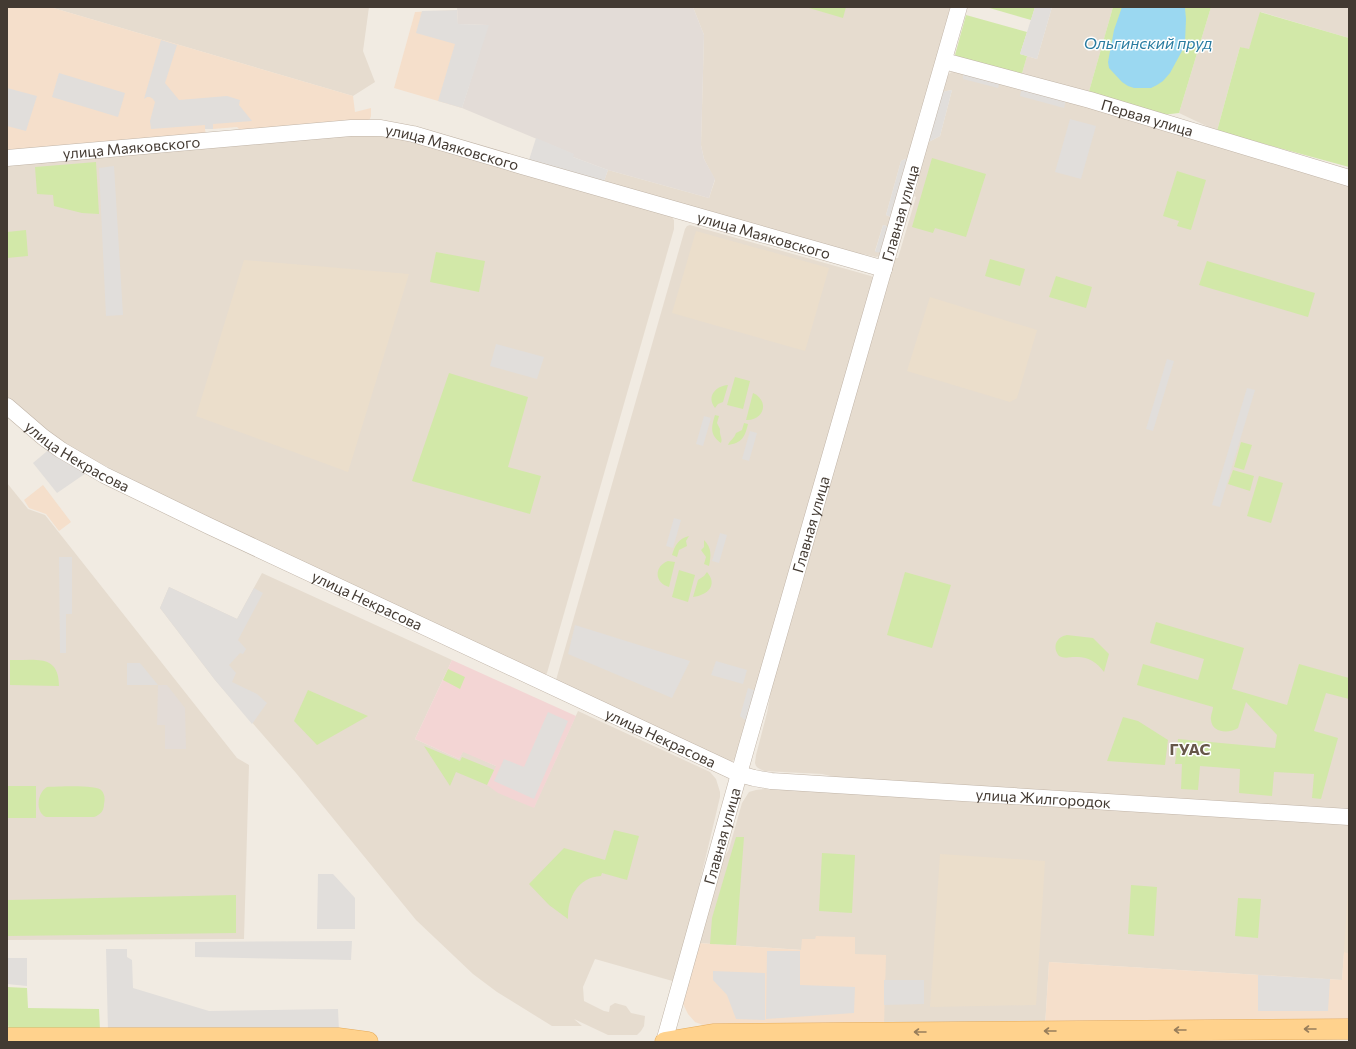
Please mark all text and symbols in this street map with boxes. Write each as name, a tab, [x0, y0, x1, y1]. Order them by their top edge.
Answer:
water label: Ольгинский пруд	[1084, 33, 1212, 52]
street label: Первая улица	[1099, 95, 1196, 140]
street label: улица Маяковского	[384, 120, 521, 174]
street label: улица Маяковского	[62, 132, 201, 162]
street label: Главная улица	[878, 163, 922, 263]
street label: улица Маяковского	[695, 207, 833, 262]
street label: улица Некрасова	[22, 417, 133, 495]
street label: Главная улица	[788, 474, 833, 575]
street label: улица Некрасова	[309, 567, 425, 634]
street label: улица Некрасова	[603, 704, 719, 771]
district label: ГУАС	[1170, 739, 1210, 758]
street label: улица Жилгородок	[975, 785, 1112, 811]
street label: Главная улица	[700, 786, 744, 886]
one-way arrow	[1304, 1025, 1317, 1033]
one-way arrow	[1174, 1026, 1187, 1034]
one-way arrow	[1044, 1027, 1057, 1035]
one-way arrow	[914, 1028, 927, 1036]

